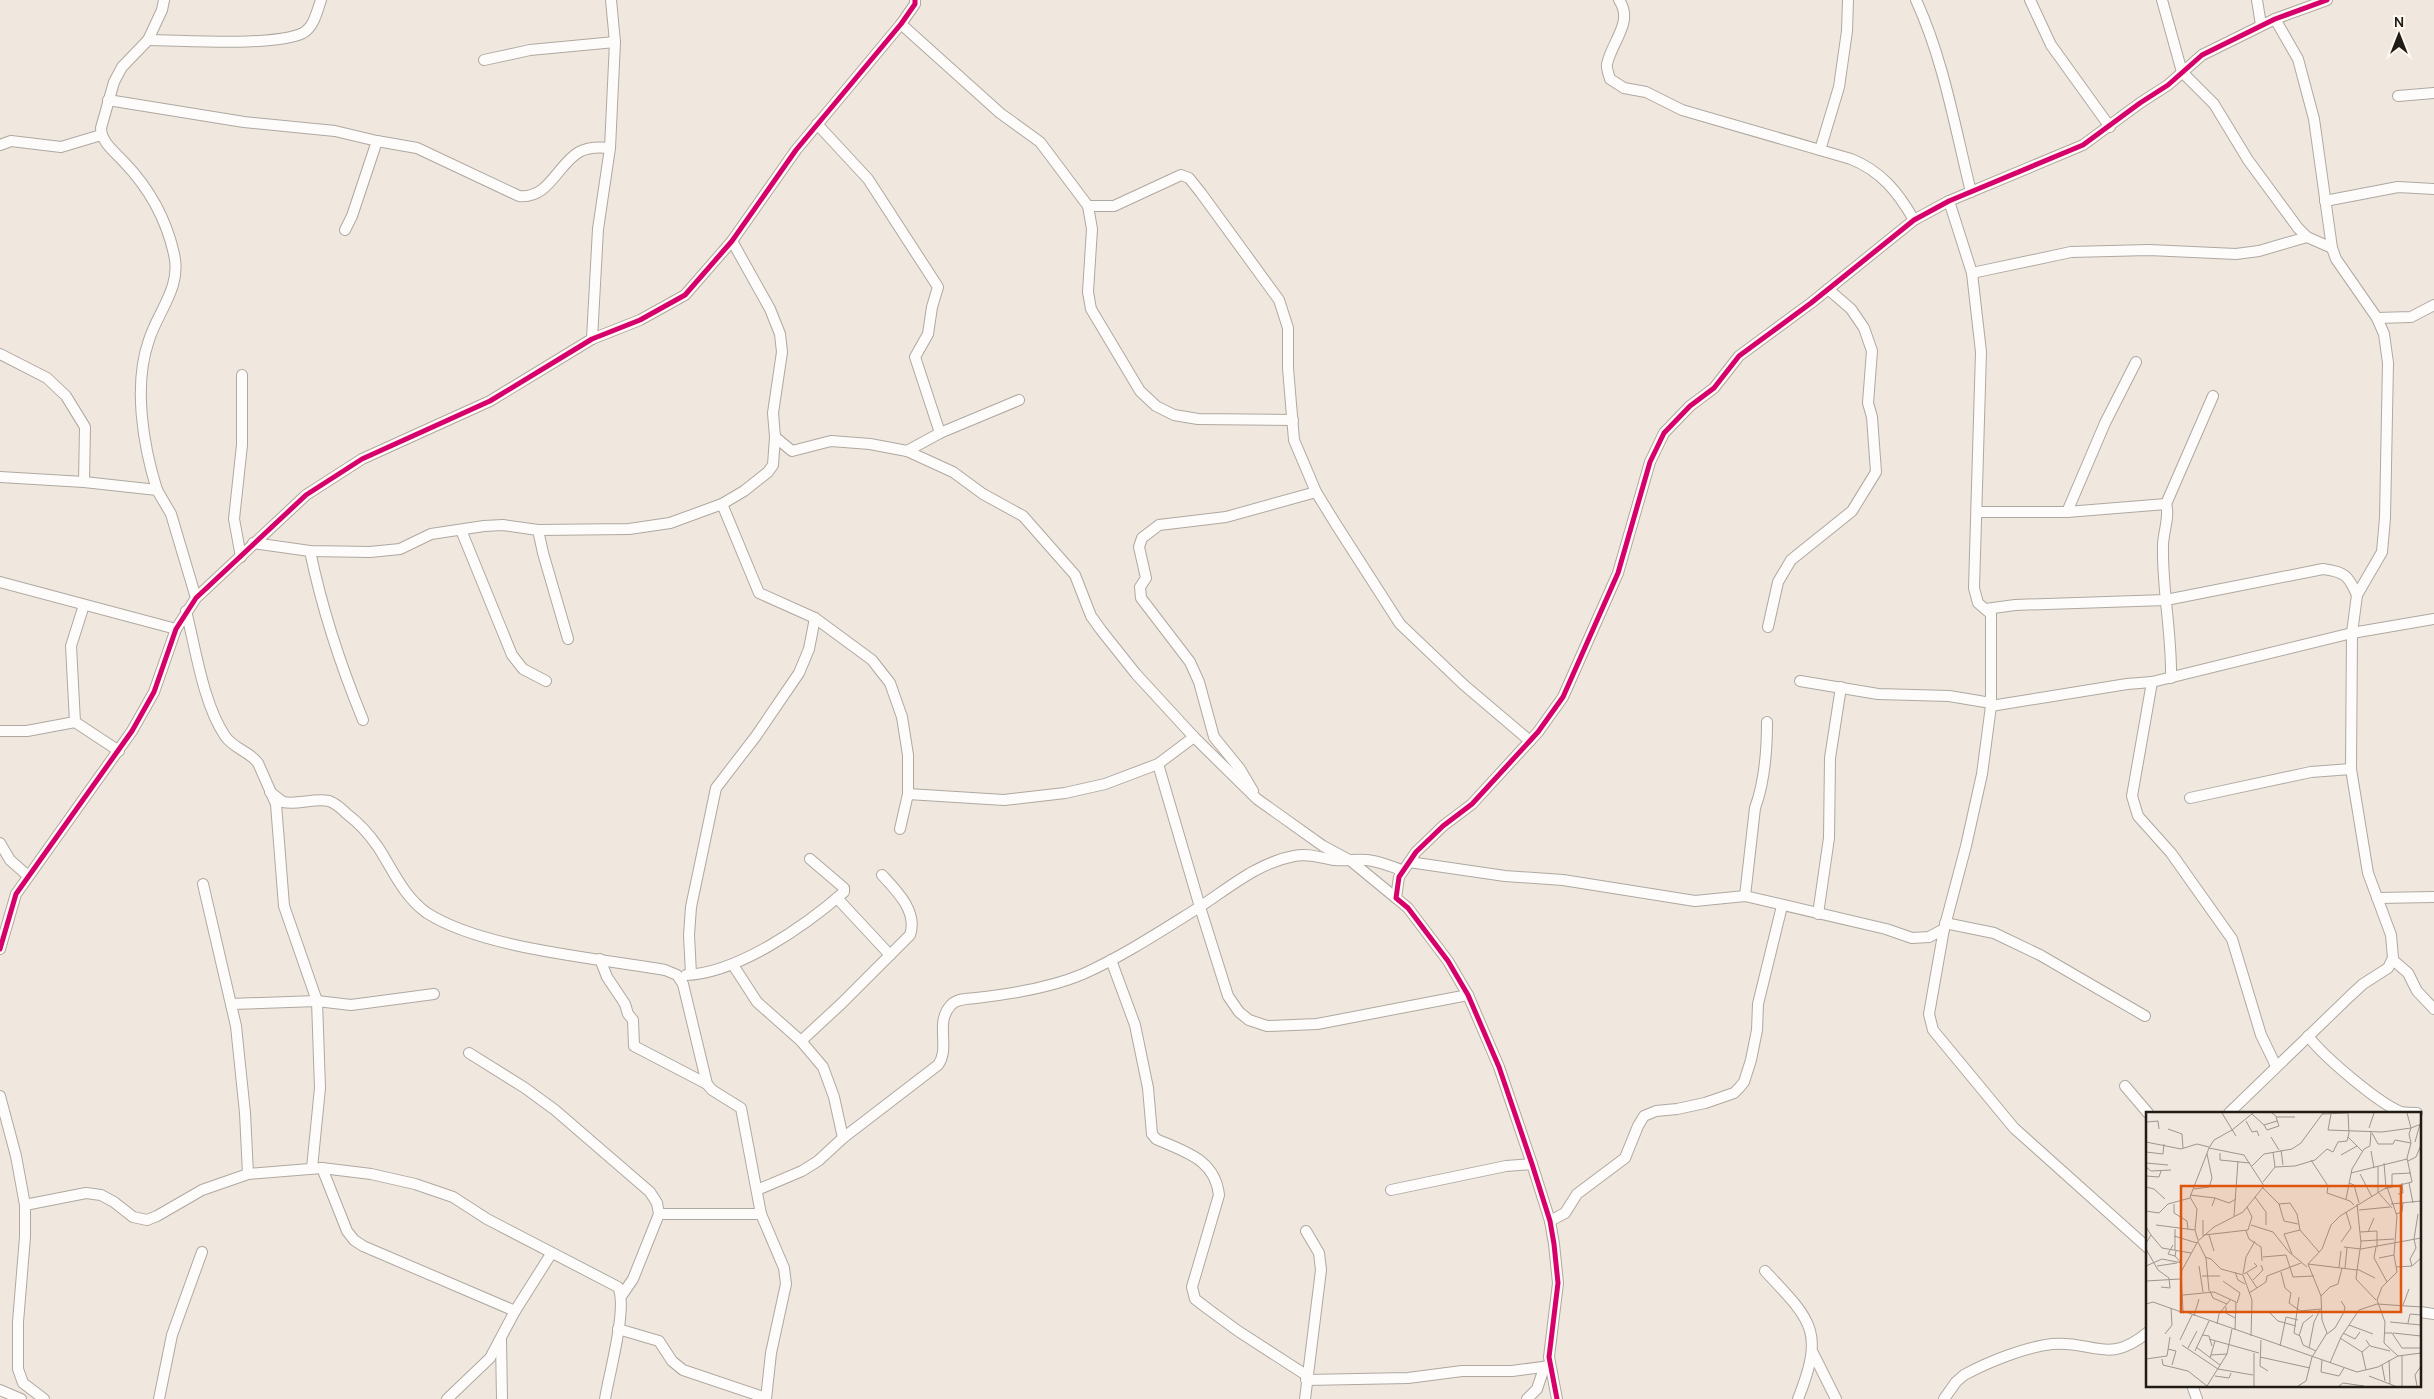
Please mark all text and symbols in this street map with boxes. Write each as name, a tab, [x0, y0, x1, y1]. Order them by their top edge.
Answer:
north arrow	[2374, 10, 2424, 60]
text: N	[2394, 12, 2404, 31]
inset map	[2146, 1112, 2422, 1386]

